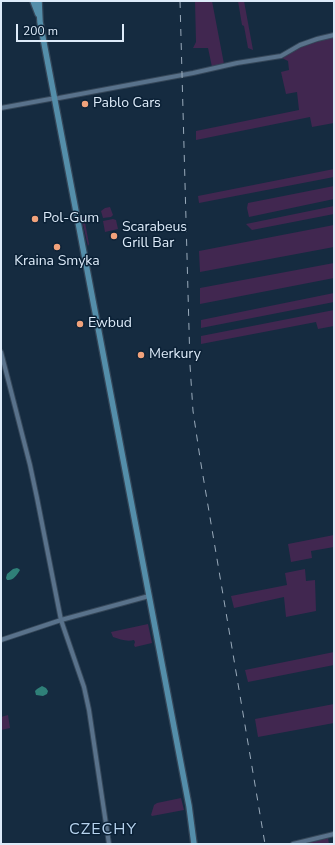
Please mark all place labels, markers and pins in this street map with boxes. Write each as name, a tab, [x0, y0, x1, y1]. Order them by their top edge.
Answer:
place label: Pablo Cars	[93, 96, 161, 112]
marker: Pablo Cars	[80, 99, 90, 109]
place label: Pol-Gum	[43, 211, 99, 227]
marker: Pol-Gum	[30, 214, 40, 224]
place label: Scarabeus Grill Bar	[122, 220, 187, 252]
marker: Scarabeus Grill Bar	[109, 231, 119, 241]
marker: Kraina Smyka	[52, 242, 62, 252]
place label: Kraina Smyka	[14, 254, 100, 270]
place label: Ewbud	[88, 316, 132, 332]
marker: Ewbud	[75, 319, 85, 329]
place label: Merkury	[149, 347, 201, 363]
marker: Merkury	[136, 350, 146, 360]

